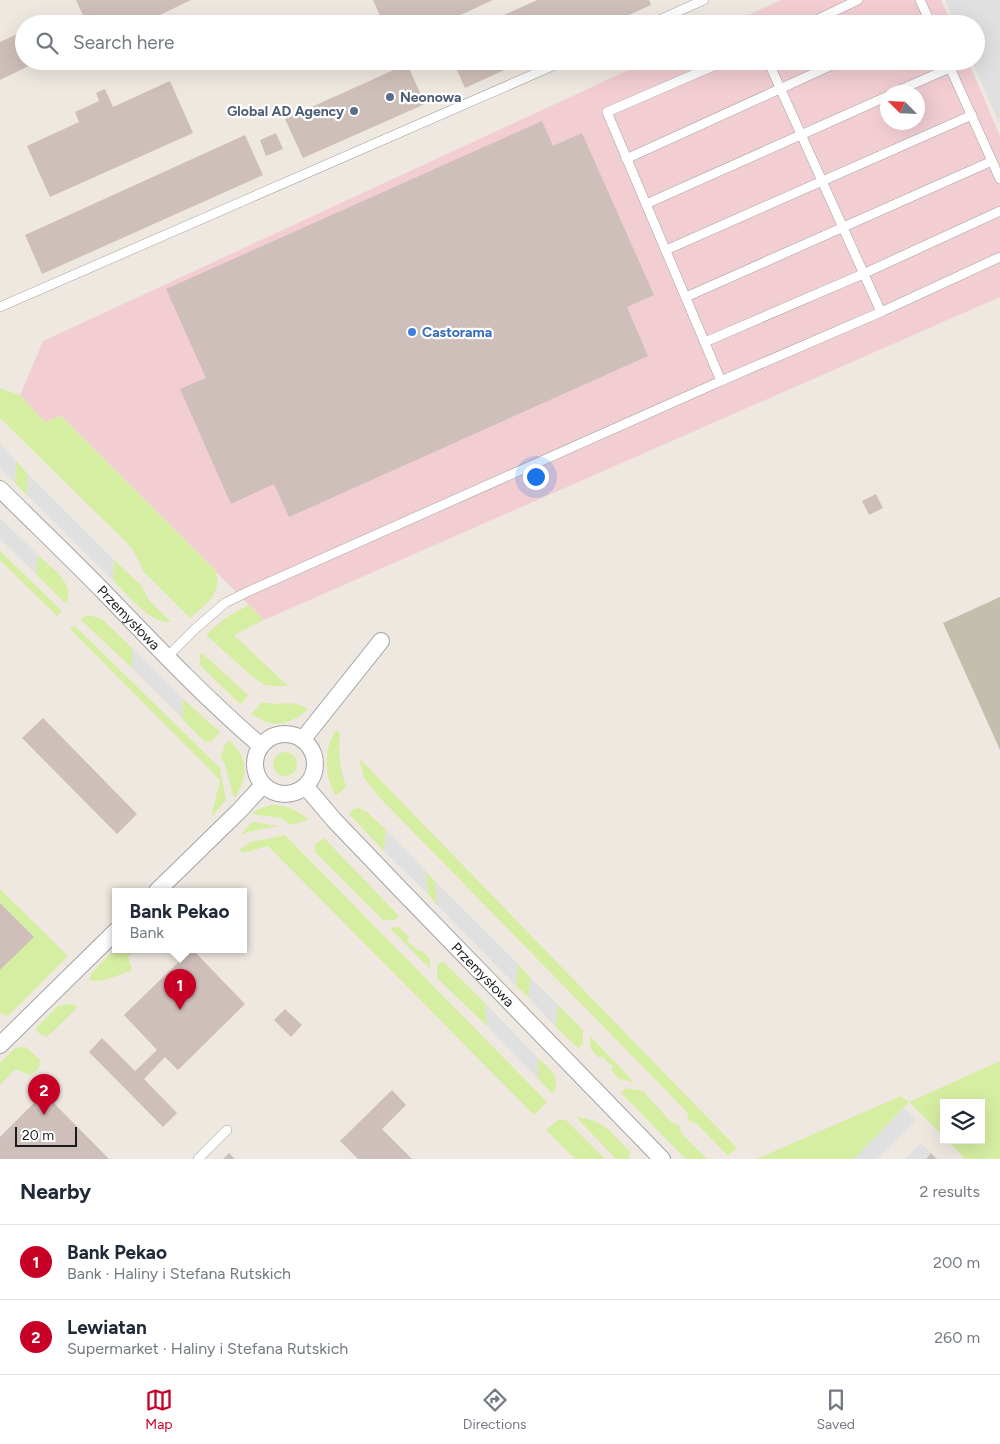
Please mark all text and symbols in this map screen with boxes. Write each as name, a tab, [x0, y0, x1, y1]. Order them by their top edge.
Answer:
search box	[15, 15, 985, 70]
icon: search	[33, 29, 61, 57]
text: Search here	[73, 31, 175, 54]
north arrow	[880, 85, 925, 130]
place label: Neonowa	[400, 89, 461, 106]
marker: Neonowa	[384, 91, 396, 103]
place label: Global AD Agency	[227, 103, 345, 120]
marker: Global AD Agency	[348, 105, 360, 117]
place label: Castorama	[422, 324, 492, 341]
marker: Castorama	[406, 326, 418, 338]
your location	[523, 464, 549, 490]
street label: Przemysłowa	[93, 582, 163, 654]
popup	[112, 888, 247, 953]
text: Bank Pekao	[130, 900, 229, 923]
text: Bank	[130, 923, 164, 942]
street label: Przemysłowa	[448, 939, 518, 1011]
pin: 1	[164, 969, 196, 1010]
pin: 2	[28, 1074, 60, 1115]
map controls	[940, 1099, 985, 1144]
button: layers	[940, 1099, 985, 1144]
scale bar	[15, 1124, 78, 1147]
text: 20 m	[22, 1127, 54, 1144]
text: Nearby	[20, 1179, 91, 1204]
text: 2 results	[920, 1182, 980, 1201]
text: Bank Pekao	[67, 1241, 167, 1264]
text: 1	[33, 1253, 39, 1272]
text: 200 m	[933, 1253, 980, 1272]
text: Bank · Haliny i Stefana Rutskich	[67, 1264, 291, 1283]
text: Lewiatan	[67, 1316, 147, 1339]
text: 2	[31, 1328, 41, 1347]
text: 260 m	[934, 1328, 980, 1347]
text: Supermarket · Haliny i Stefana Rutskich	[67, 1339, 348, 1358]
tab: Map	[145, 1386, 173, 1433]
tab: Directions	[463, 1386, 527, 1433]
tab: Saved	[816, 1386, 855, 1433]

